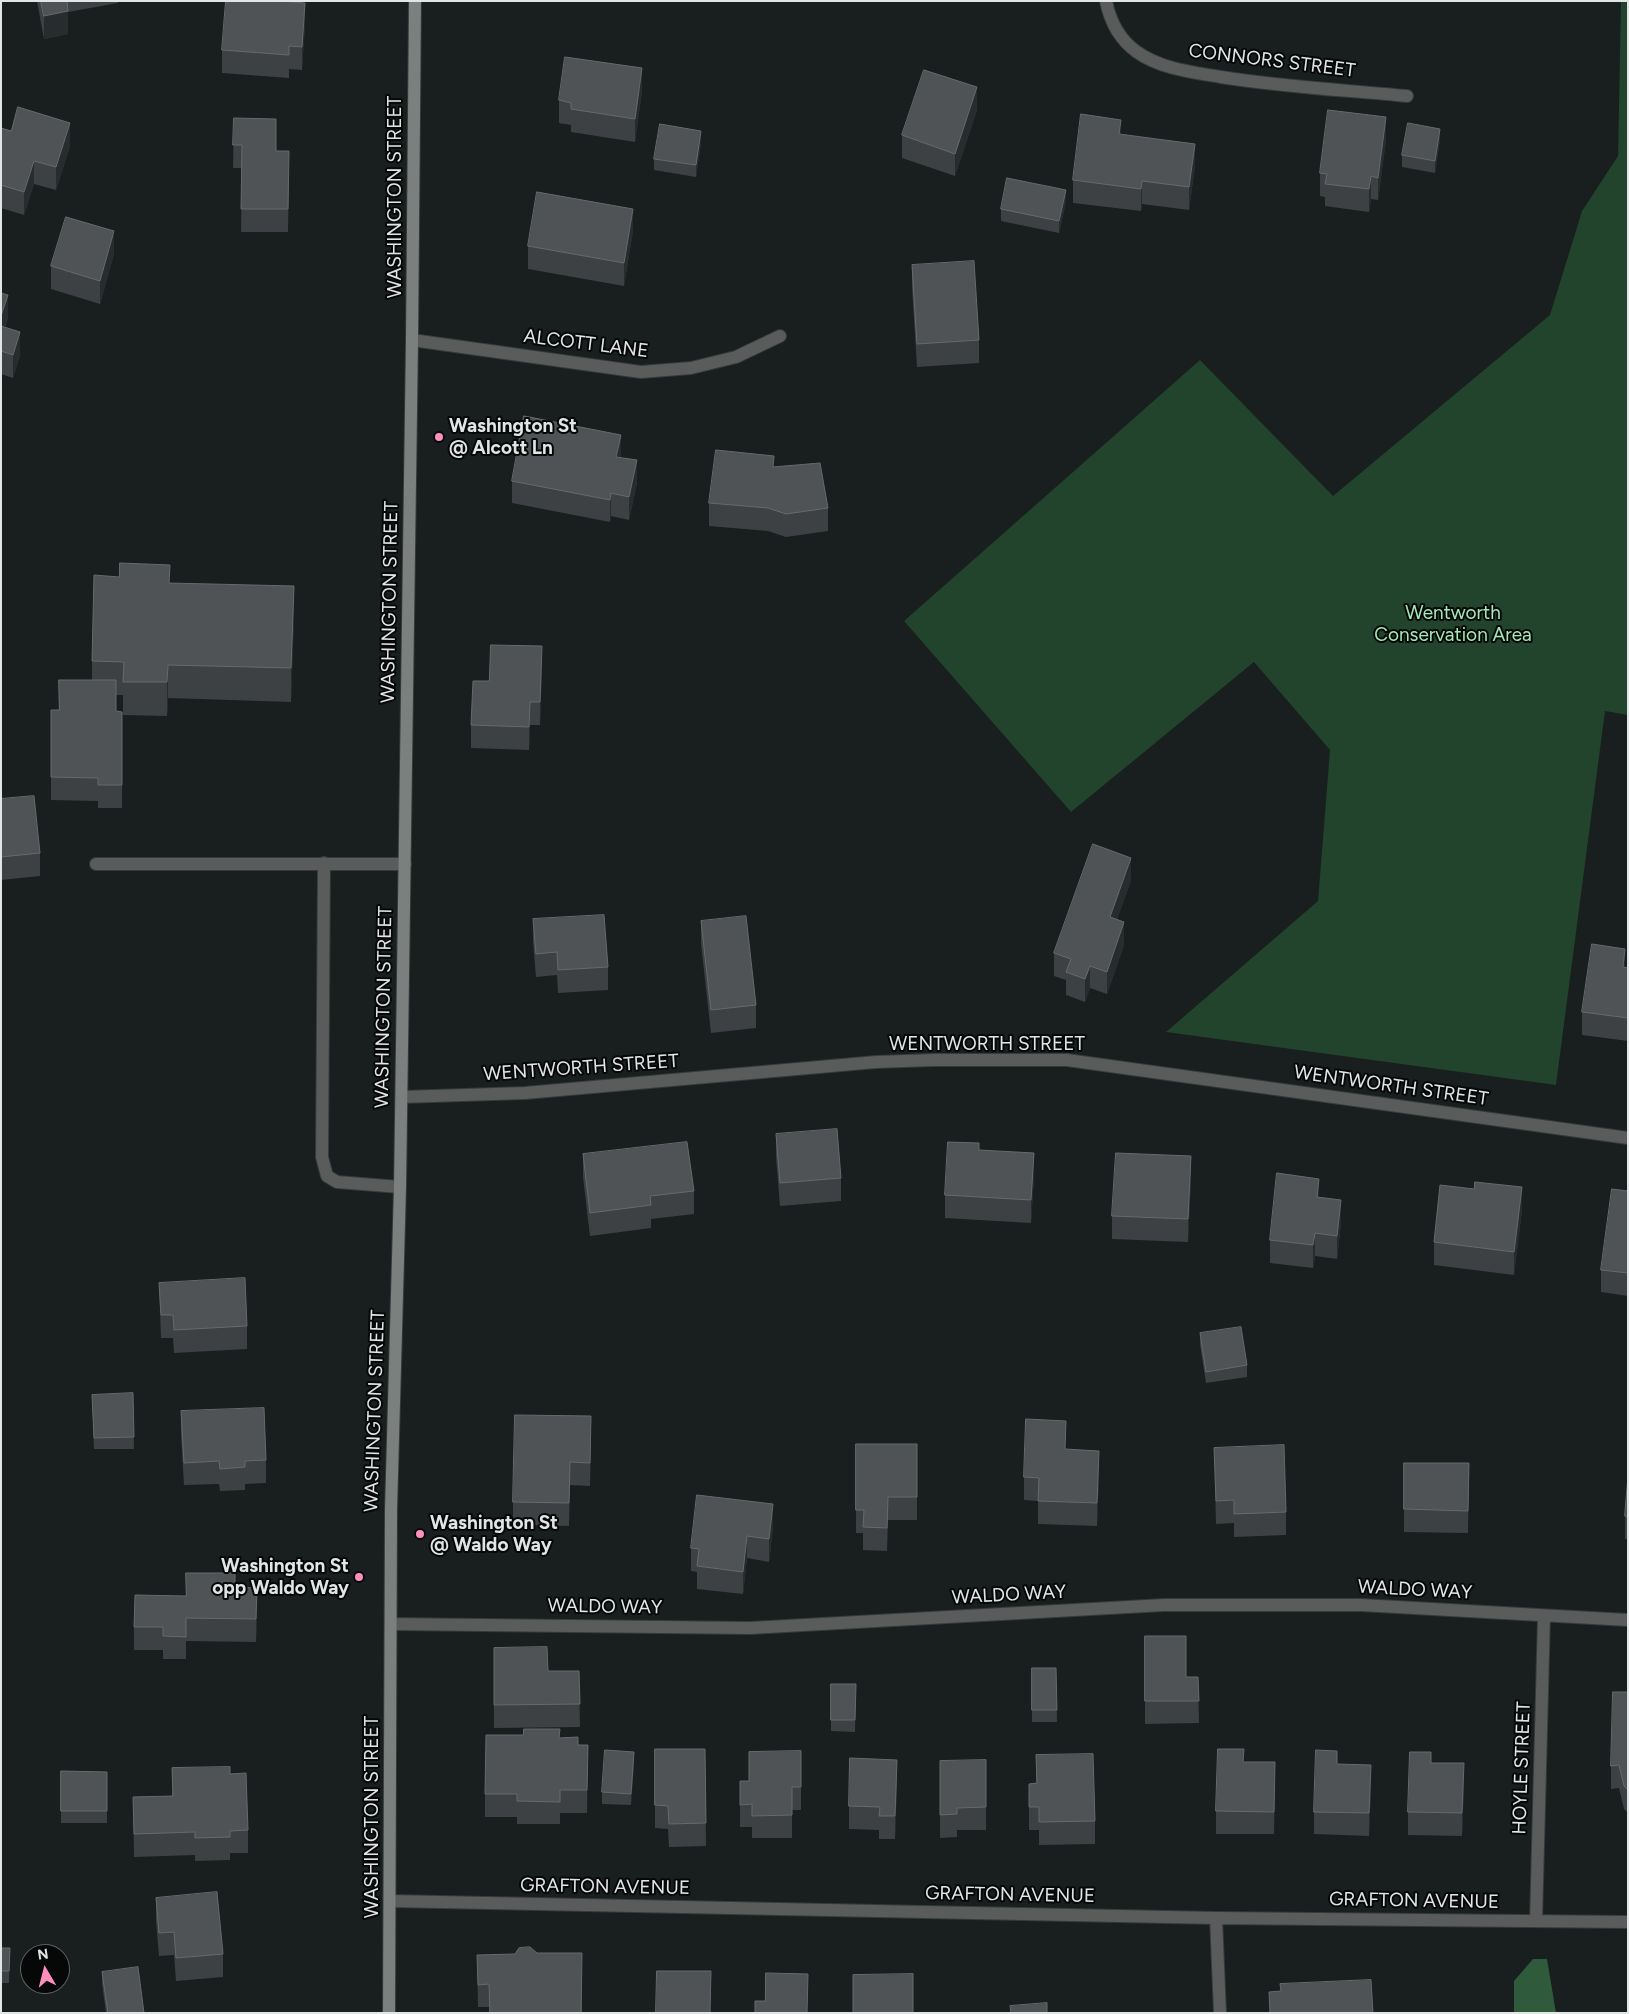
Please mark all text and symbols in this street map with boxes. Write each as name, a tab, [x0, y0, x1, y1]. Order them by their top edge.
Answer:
street label: CONNORS STREET	[1187, 39, 1357, 83]
street label: WASHINGTON STREET	[384, 96, 406, 298]
street label: ALCOTT LANE	[522, 325, 650, 363]
place label: Washington St @ Alcott Ln	[449, 415, 577, 459]
marker: Washington St @ Alcott Ln	[433, 431, 445, 443]
street label: WASHINGTON STREET	[377, 501, 403, 703]
park label: Wentworth Conservation Area	[1374, 602, 1532, 646]
street label: WASHINGTON STREET	[371, 906, 397, 1108]
street label: WENTWORTH STREET	[889, 1033, 1085, 1055]
street label: WENTWORTH STREET	[482, 1050, 680, 1086]
street label: WENTWORTH STREET	[1292, 1061, 1490, 1111]
street label: WASHINGTON STREET	[360, 1309, 390, 1513]
place label: Washington St @ Waldo Way	[430, 1512, 558, 1556]
marker: Washington St @ Waldo Way	[414, 1528, 426, 1540]
place label: Washington St opp Waldo Way	[212, 1555, 349, 1599]
marker: Washington St opp Waldo Way	[353, 1571, 365, 1583]
street label: WALDO WAY	[1357, 1576, 1473, 1604]
street label: WALDO WAY	[951, 1581, 1067, 1609]
street label: WALDO WAY	[548, 1595, 662, 1619]
street label: HOYLE STREET	[1508, 1701, 1536, 1835]
street label: WASHINGTON STREET	[361, 1716, 383, 1918]
street label: GRAFTON AVENUE	[520, 1874, 690, 1900]
street label: GRAFTON AVENUE	[925, 1882, 1095, 1908]
street label: GRAFTON AVENUE	[1329, 1888, 1499, 1914]
north arrow	[20, 1944, 70, 1994]
text: N	[36, 1945, 50, 1964]

